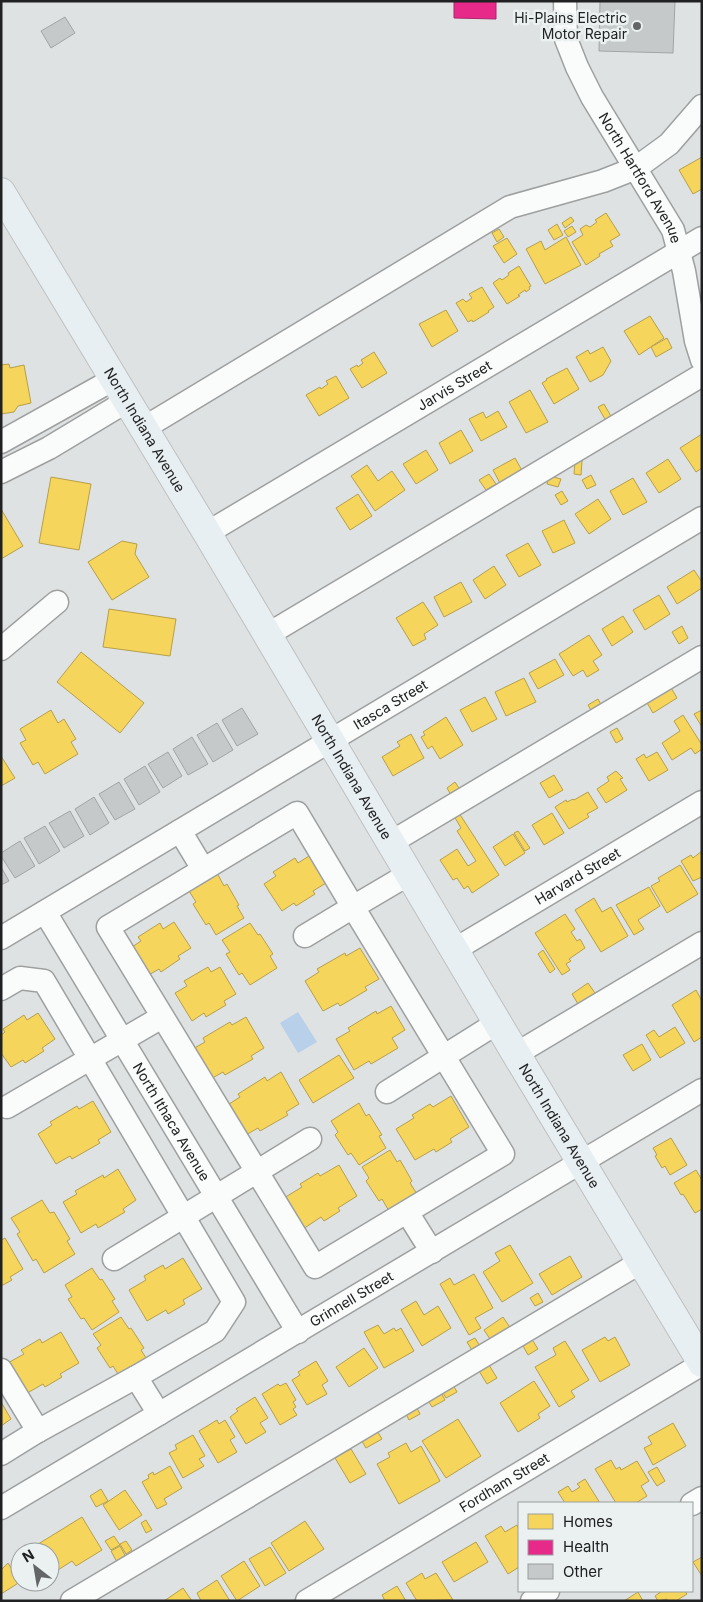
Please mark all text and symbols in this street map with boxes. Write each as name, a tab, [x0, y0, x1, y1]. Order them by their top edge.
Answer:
place label: Hi-Plains Electric Motor Repair	[514, 9, 627, 42]
marker: Hi-Plains Electric Motor Repair	[631, 20, 643, 32]
street label: North Hartford Avenue	[595, 109, 685, 245]
street label: Jarvis Street	[414, 356, 495, 414]
street label: North Indiana Avenue	[101, 364, 189, 495]
street label: Itasca Street	[350, 675, 431, 733]
street label: North Indiana Avenue	[308, 711, 396, 842]
street label: Harvard Street	[532, 844, 624, 908]
street label: North Ithaca Avenue	[130, 1059, 214, 1184]
street label: North Indiana Avenue	[516, 1060, 604, 1191]
street label: Grinnell Street	[306, 1267, 396, 1330]
street label: Fordham Street	[456, 1449, 552, 1516]
legend	[518, 1502, 693, 1592]
text: Homes	[563, 1512, 613, 1531]
text: Health	[563, 1537, 609, 1556]
north arrow	[10, 1542, 60, 1592]
text: N	[19, 1545, 37, 1565]
text: Other	[563, 1562, 603, 1581]

